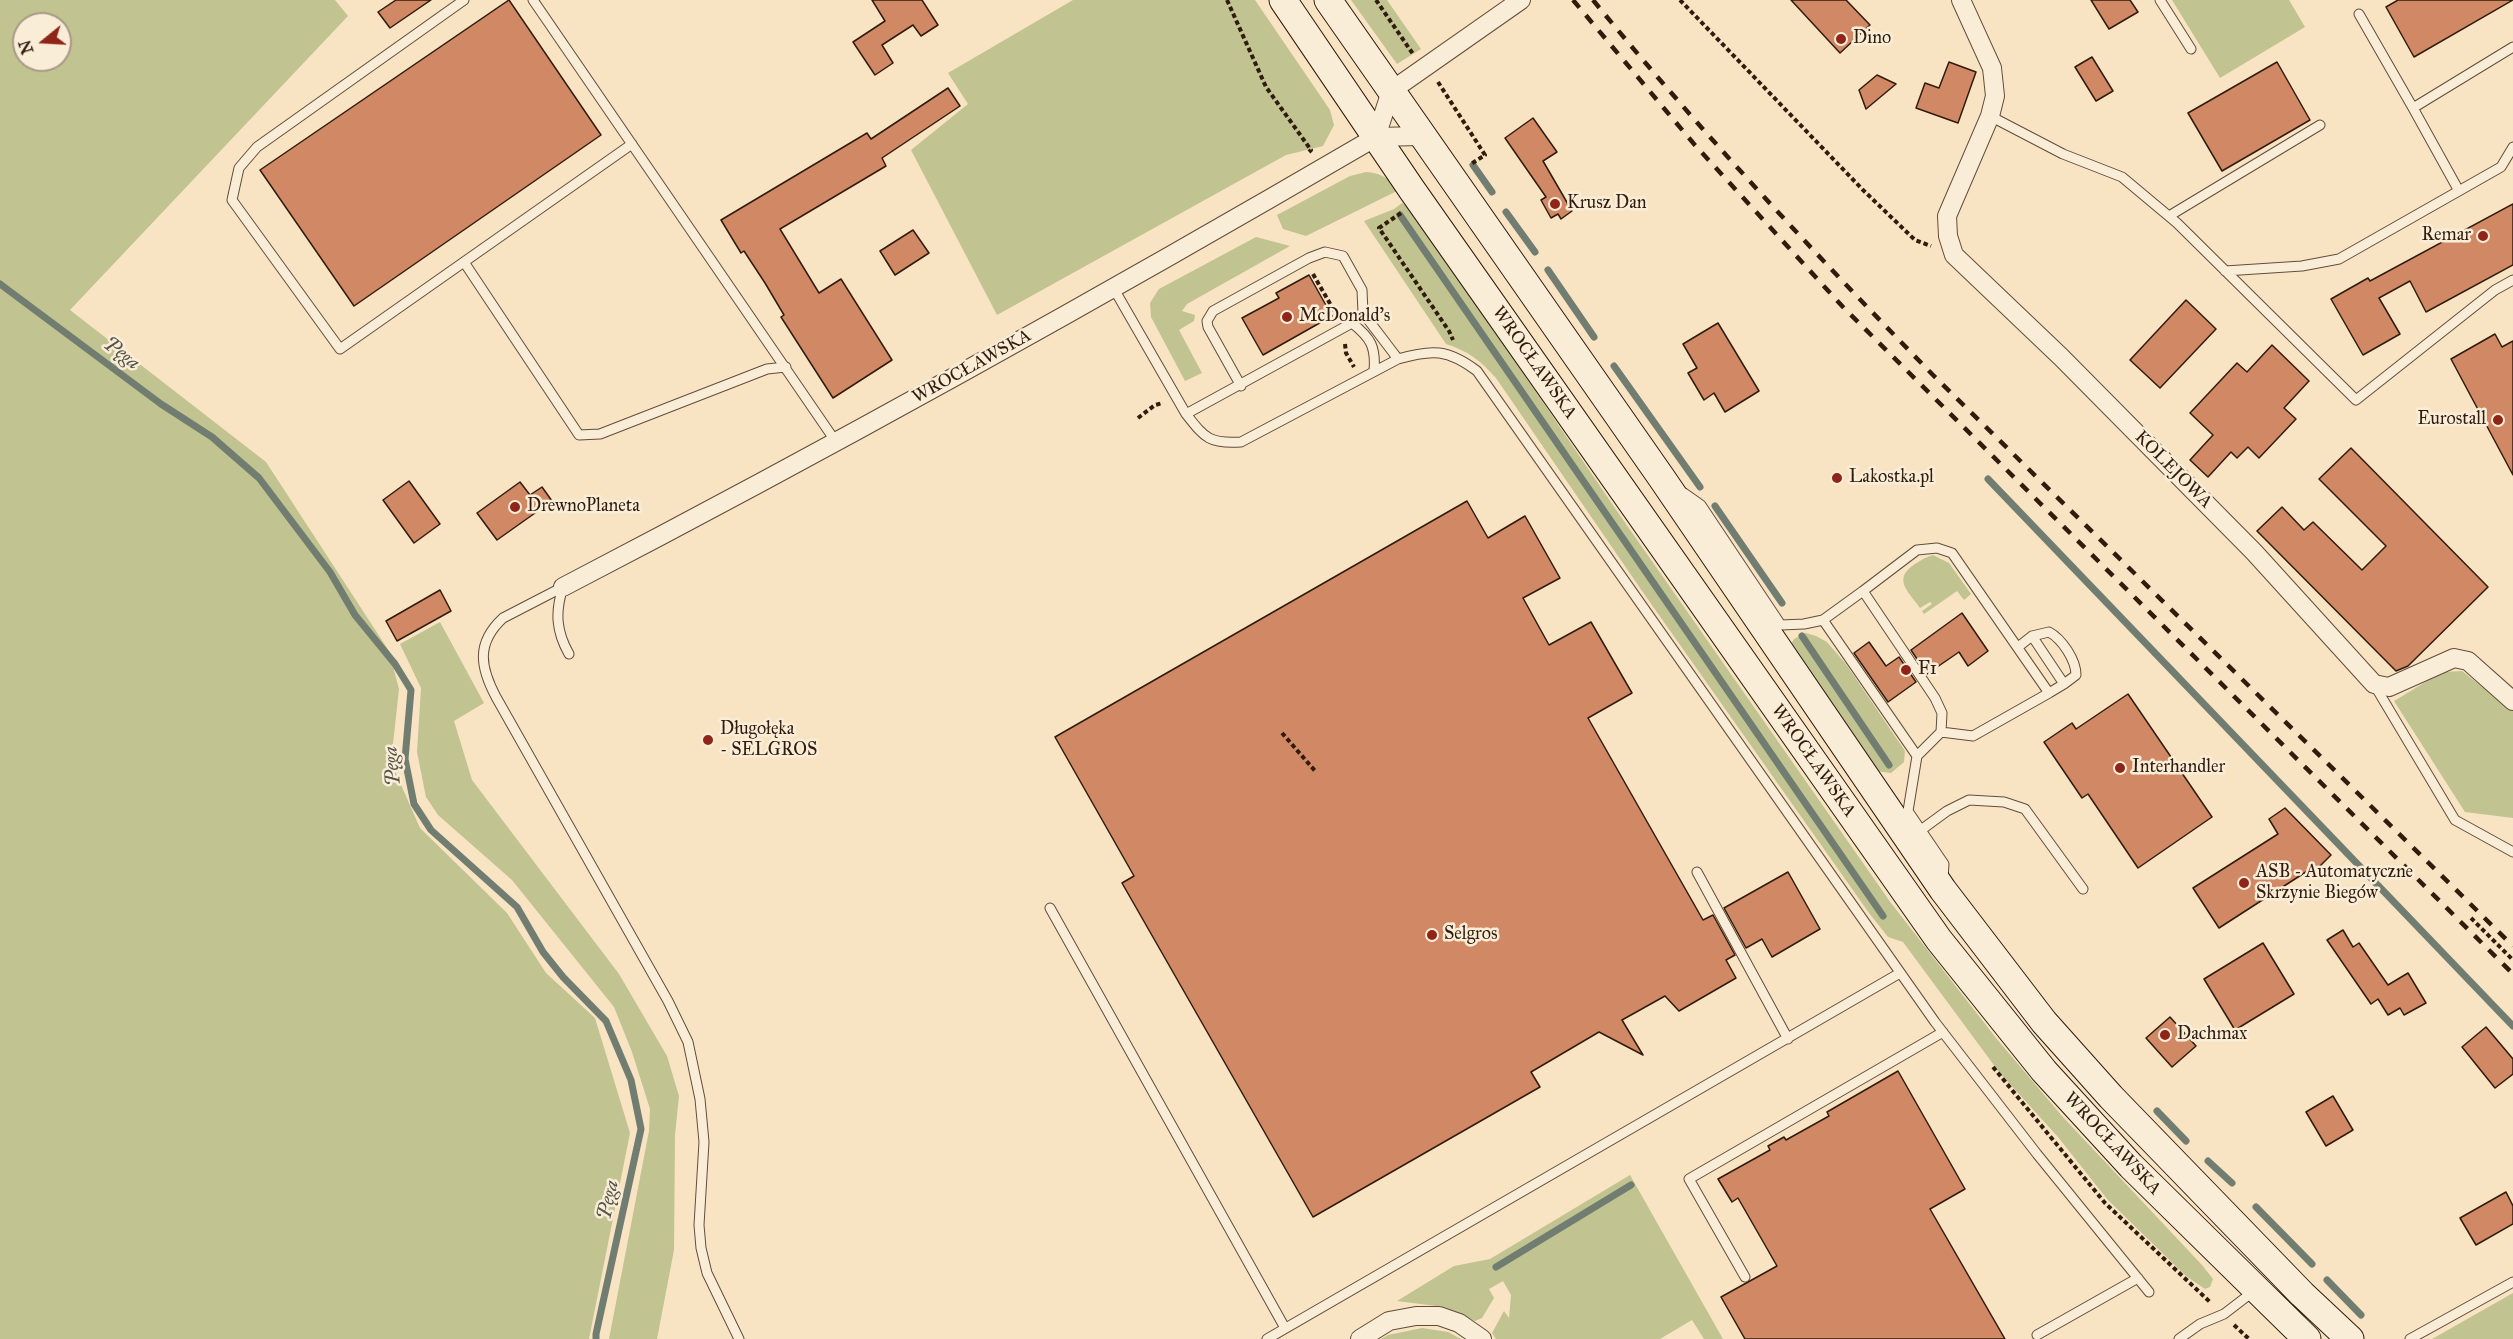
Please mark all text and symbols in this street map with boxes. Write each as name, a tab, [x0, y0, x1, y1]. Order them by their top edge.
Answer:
north arrow	[12, 12, 72, 72]
place label: Dino	[1853, 28, 1891, 50]
marker: Dino	[1834, 32, 1848, 46]
text: N	[15, 38, 37, 56]
place label: Krusz Dan	[1567, 193, 1647, 215]
marker: Krusz Dan	[1548, 197, 1562, 211]
place label: Remar	[2421, 225, 2471, 247]
marker: Remar	[2476, 229, 2490, 243]
street label: WROCŁAWSKA	[1487, 302, 1581, 424]
place label: McDonald's	[1299, 306, 1390, 328]
marker: McDonald's	[1280, 310, 1294, 324]
street label: WROCŁAWSKA	[909, 325, 1035, 409]
water label: Pęga	[98, 332, 144, 376]
place label: Eurostall	[2417, 409, 2486, 431]
marker: Eurostall	[2491, 413, 2505, 427]
street label: KOLEJOWA	[2130, 427, 2216, 513]
place label: Lakostka.pl	[1849, 467, 1934, 489]
marker: Lakostka.pl	[1830, 471, 1844, 485]
place label: DrewnoPlaneta	[527, 496, 640, 518]
marker: DrewnoPlaneta	[508, 500, 522, 514]
place label: F1	[1918, 659, 1937, 681]
marker: F1	[1899, 663, 1913, 677]
street label: WROCŁAWSKA	[1766, 700, 1860, 822]
place label: Długołęka - SELGROS	[720, 719, 817, 762]
marker: Długołęka - SELGROS	[701, 733, 715, 747]
water label: Pęga	[379, 745, 407, 787]
place label: Interhandler	[2132, 757, 2225, 779]
marker: Interhandler	[2113, 761, 2127, 775]
place label: ASB - Automatyczne Skrzynie Biegów	[2256, 862, 2413, 904]
marker: ASB - Automatyczne Skrzynie Biegów	[2237, 876, 2251, 890]
place label: Selgros	[1444, 924, 1498, 946]
marker: Selgros	[1425, 928, 1439, 942]
place label: Dachmax	[2177, 1024, 2247, 1046]
marker: Dachmax	[2158, 1028, 2172, 1042]
street label: WROCŁAWSKA	[2059, 1088, 2165, 1200]
water label: Pęga	[593, 1178, 625, 1222]

